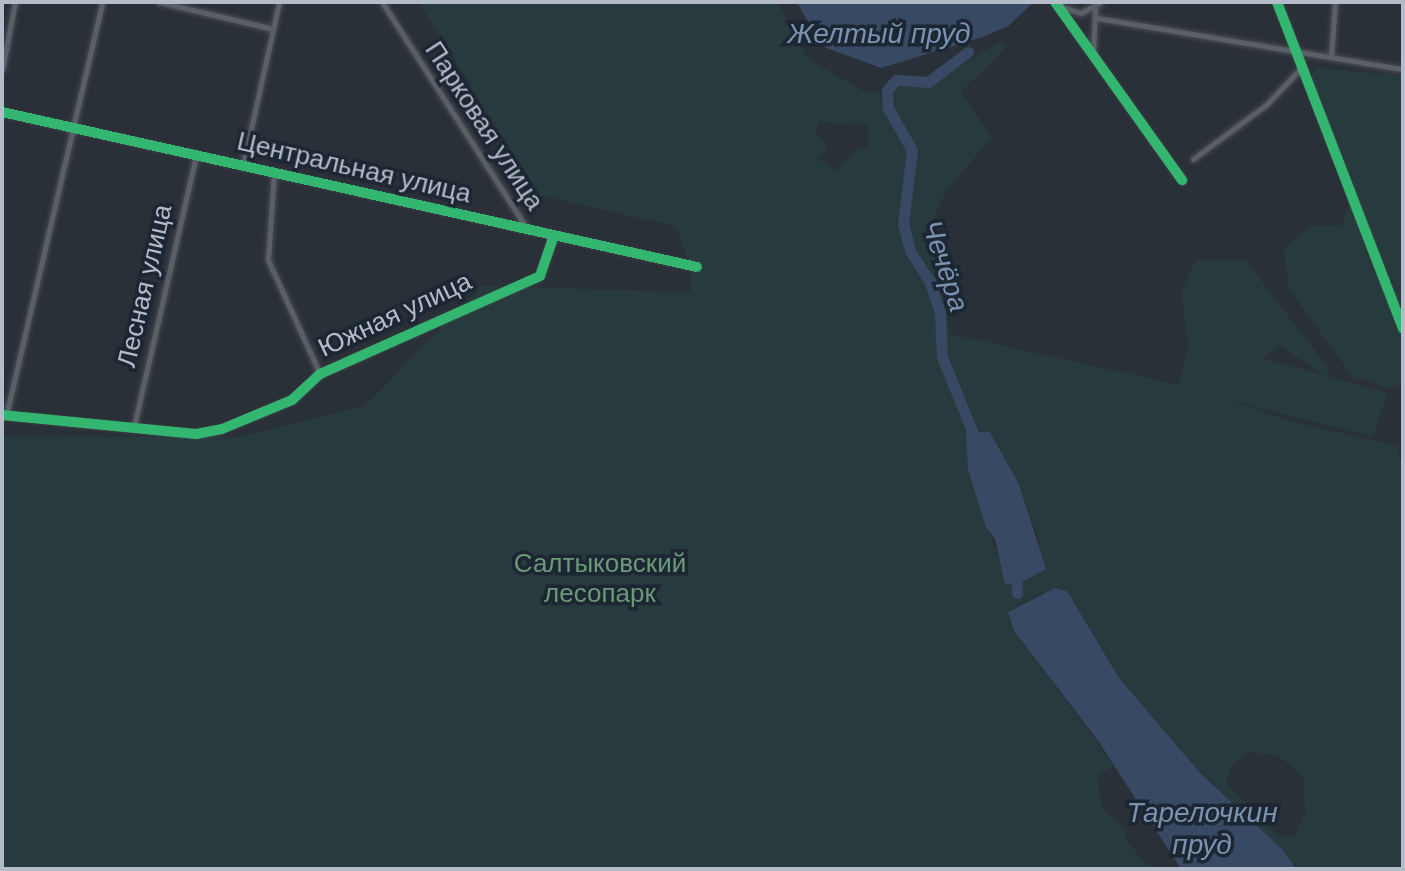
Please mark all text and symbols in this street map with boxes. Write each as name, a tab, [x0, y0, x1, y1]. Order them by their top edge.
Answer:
water label: Желтый пруд	[788, 17, 970, 51]
street label: Парковая улица	[418, 36, 550, 216]
street label: Центральная улица	[234, 126, 474, 210]
street label: Лесная улица	[111, 202, 179, 370]
water label: Чечёра	[914, 216, 976, 316]
street label: Южная улица	[314, 266, 476, 364]
park label: Салтыковский лесопарк	[514, 548, 686, 610]
water label: Тарелочкин пруд	[1126, 796, 1278, 862]

